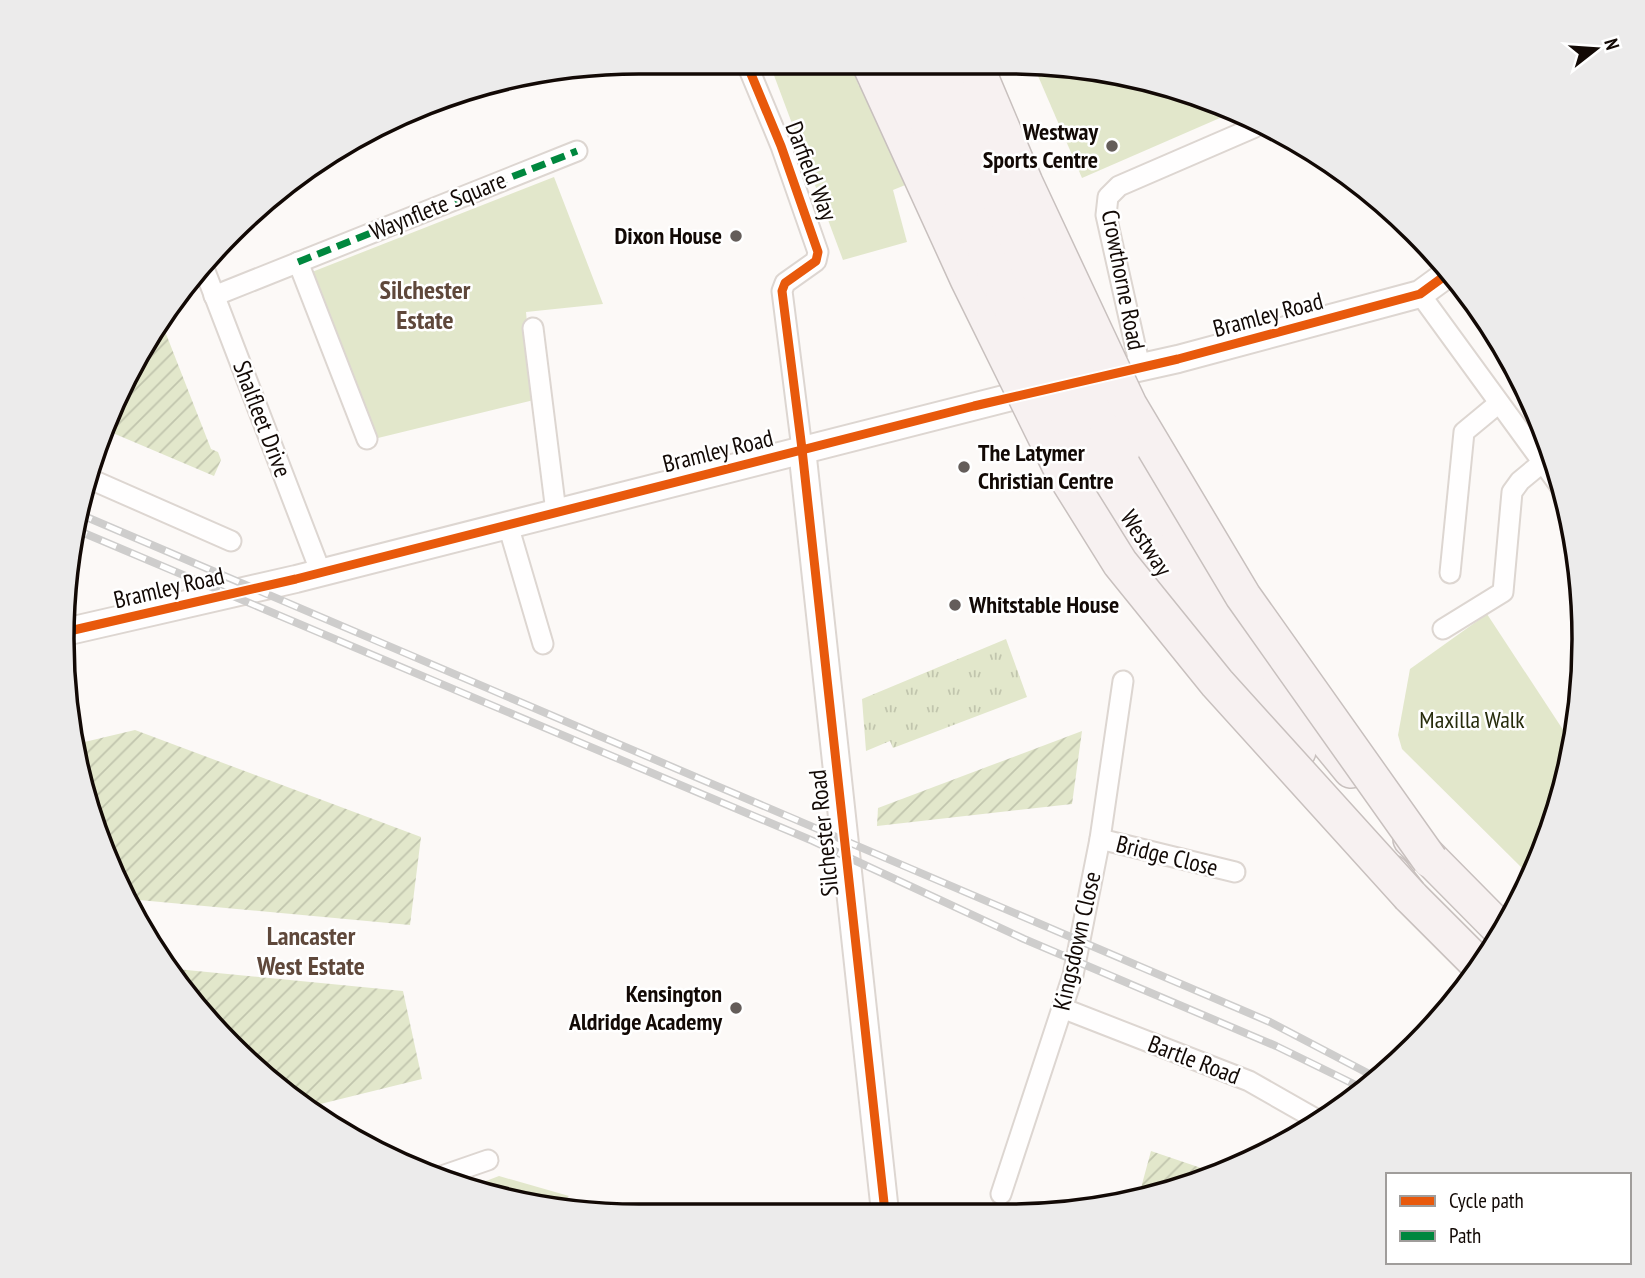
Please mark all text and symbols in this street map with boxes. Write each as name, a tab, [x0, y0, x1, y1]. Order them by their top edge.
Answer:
north arrow	[1561, 14, 1631, 84]
text: N	[1599, 36, 1625, 52]
place label: Westway Sports Centre	[983, 116, 1098, 175]
street label: Darfield Way	[778, 117, 845, 225]
marker: Westway Sports Centre	[1104, 138, 1120, 154]
street label: Waynflete Square	[365, 164, 510, 247]
street label: Crowthorne Road	[1095, 207, 1152, 353]
place label: Dixon House	[614, 220, 722, 251]
marker: Dixon House	[728, 228, 744, 244]
district label: Silchester Estate	[380, 273, 471, 336]
street label: Bramley Road	[1209, 285, 1326, 344]
street label: Shalfleet Drive	[226, 356, 299, 481]
street label: Bramley Road	[660, 422, 776, 479]
place label: The Latymer Christian Centre	[978, 437, 1114, 496]
marker: The Latymer Christian Centre	[956, 459, 972, 475]
street label: Westway	[1114, 504, 1179, 582]
street label: Bramley Road	[111, 560, 227, 615]
place label: Whitstable House	[968, 589, 1119, 620]
marker: Whitstable House	[947, 597, 963, 613]
park label: Maxilla Walk	[1419, 704, 1525, 735]
street label: Silchester Road	[801, 768, 846, 898]
street label: Bridge Close	[1113, 828, 1221, 883]
street label: Kingsdown Close	[1046, 869, 1108, 1013]
district label: Lancaster West Estate	[256, 919, 365, 982]
place label: Kensington Aldridge Academy	[568, 978, 722, 1037]
marker: Kensington Aldridge Academy	[728, 1000, 744, 1016]
street label: Bartle Road	[1144, 1028, 1245, 1091]
legend	[1386, 1173, 1631, 1264]
text: Cycle path	[1449, 1187, 1524, 1214]
text: Path	[1449, 1222, 1481, 1249]

